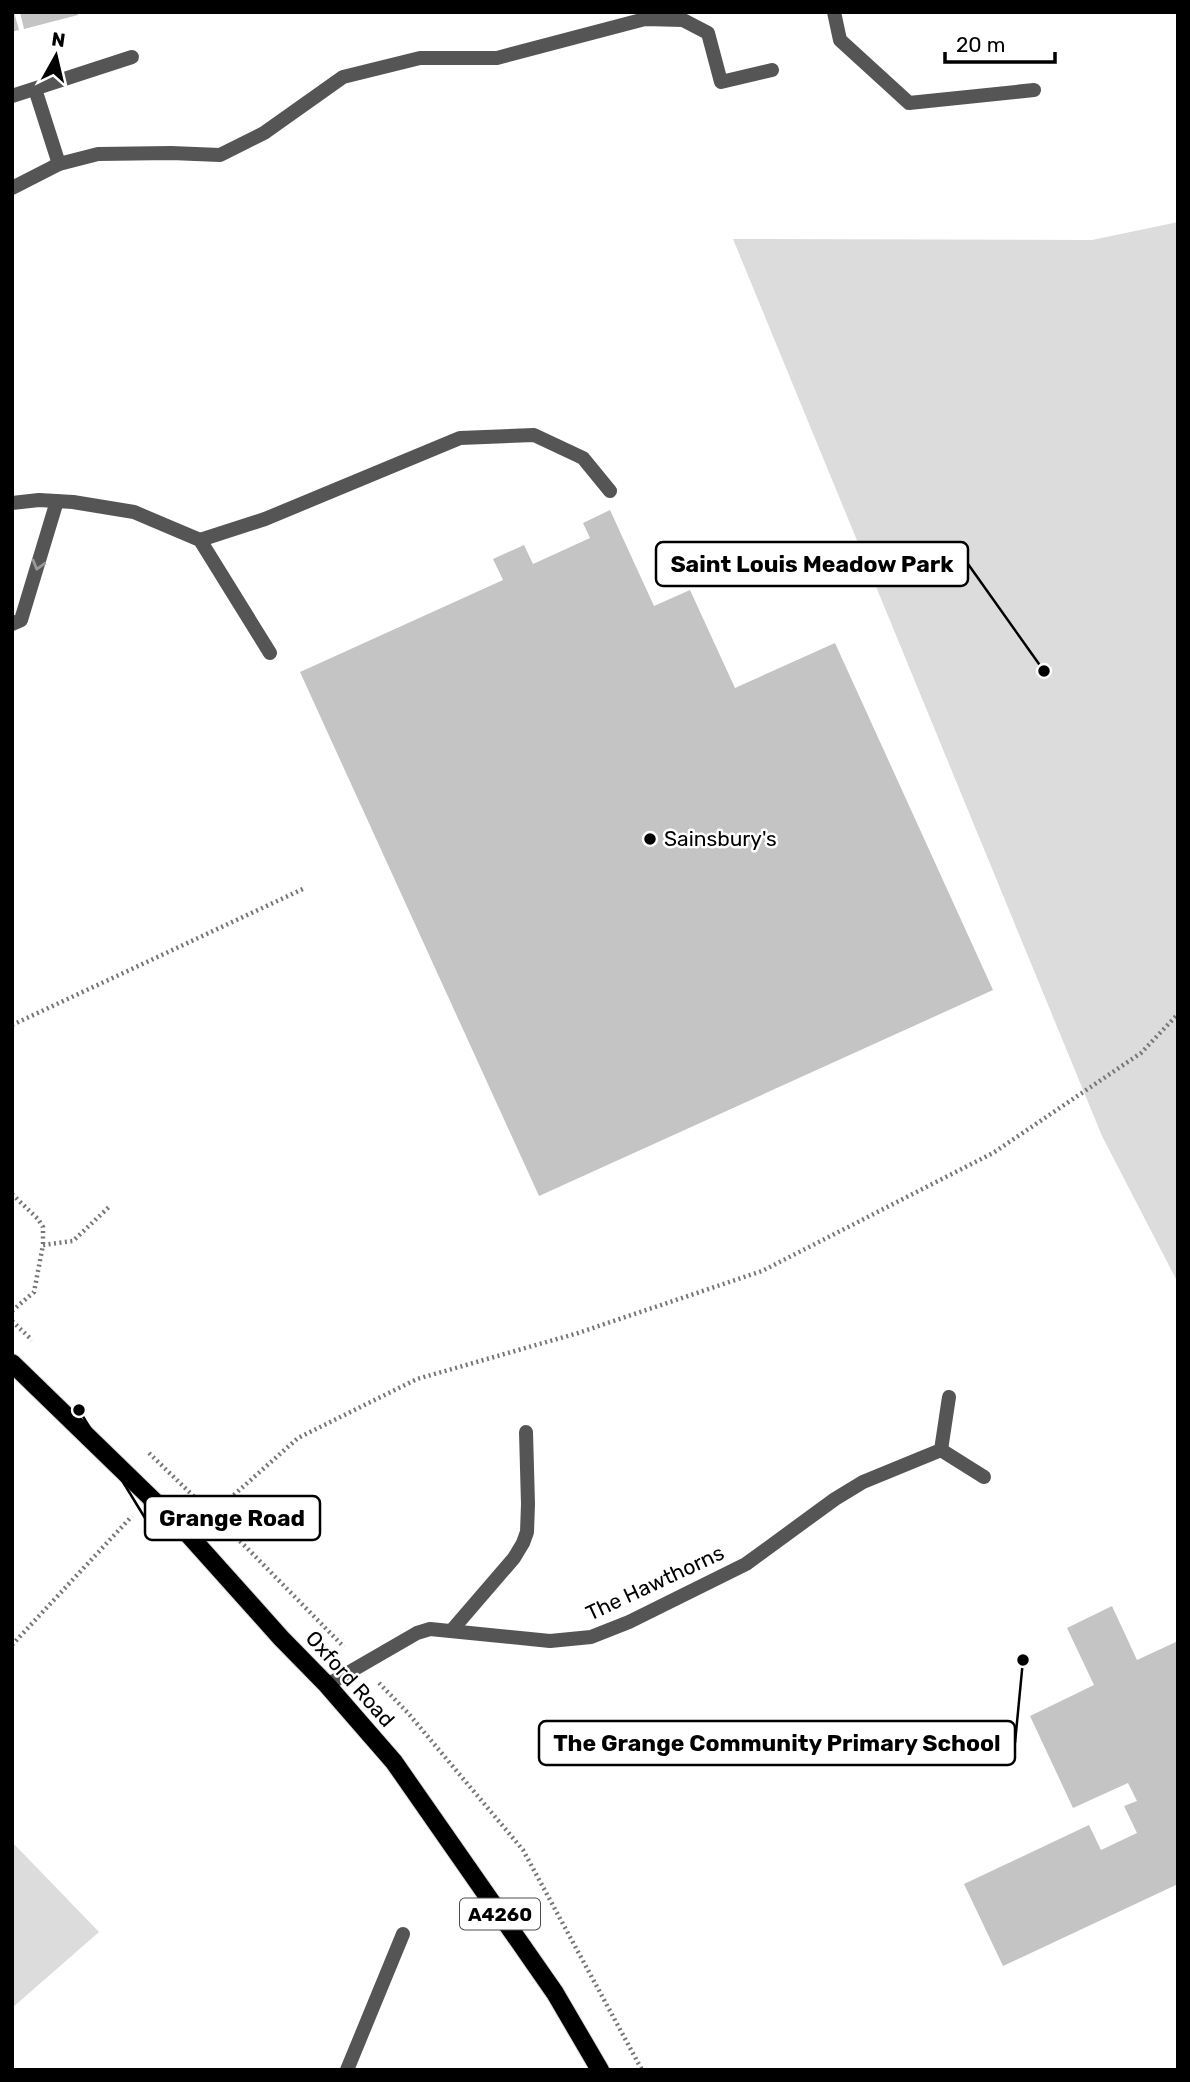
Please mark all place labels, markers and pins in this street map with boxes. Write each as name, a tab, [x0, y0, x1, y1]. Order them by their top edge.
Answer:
callout: Saint Louis Meadow Park	[656, 542, 968, 586]
place label: Sainsbury's	[664, 826, 777, 851]
marker: Sainsbury's	[642, 831, 658, 847]
callout: Grange Road	[145, 1496, 320, 1540]
callout: The Grange Community Primary School	[539, 1721, 1015, 1765]

